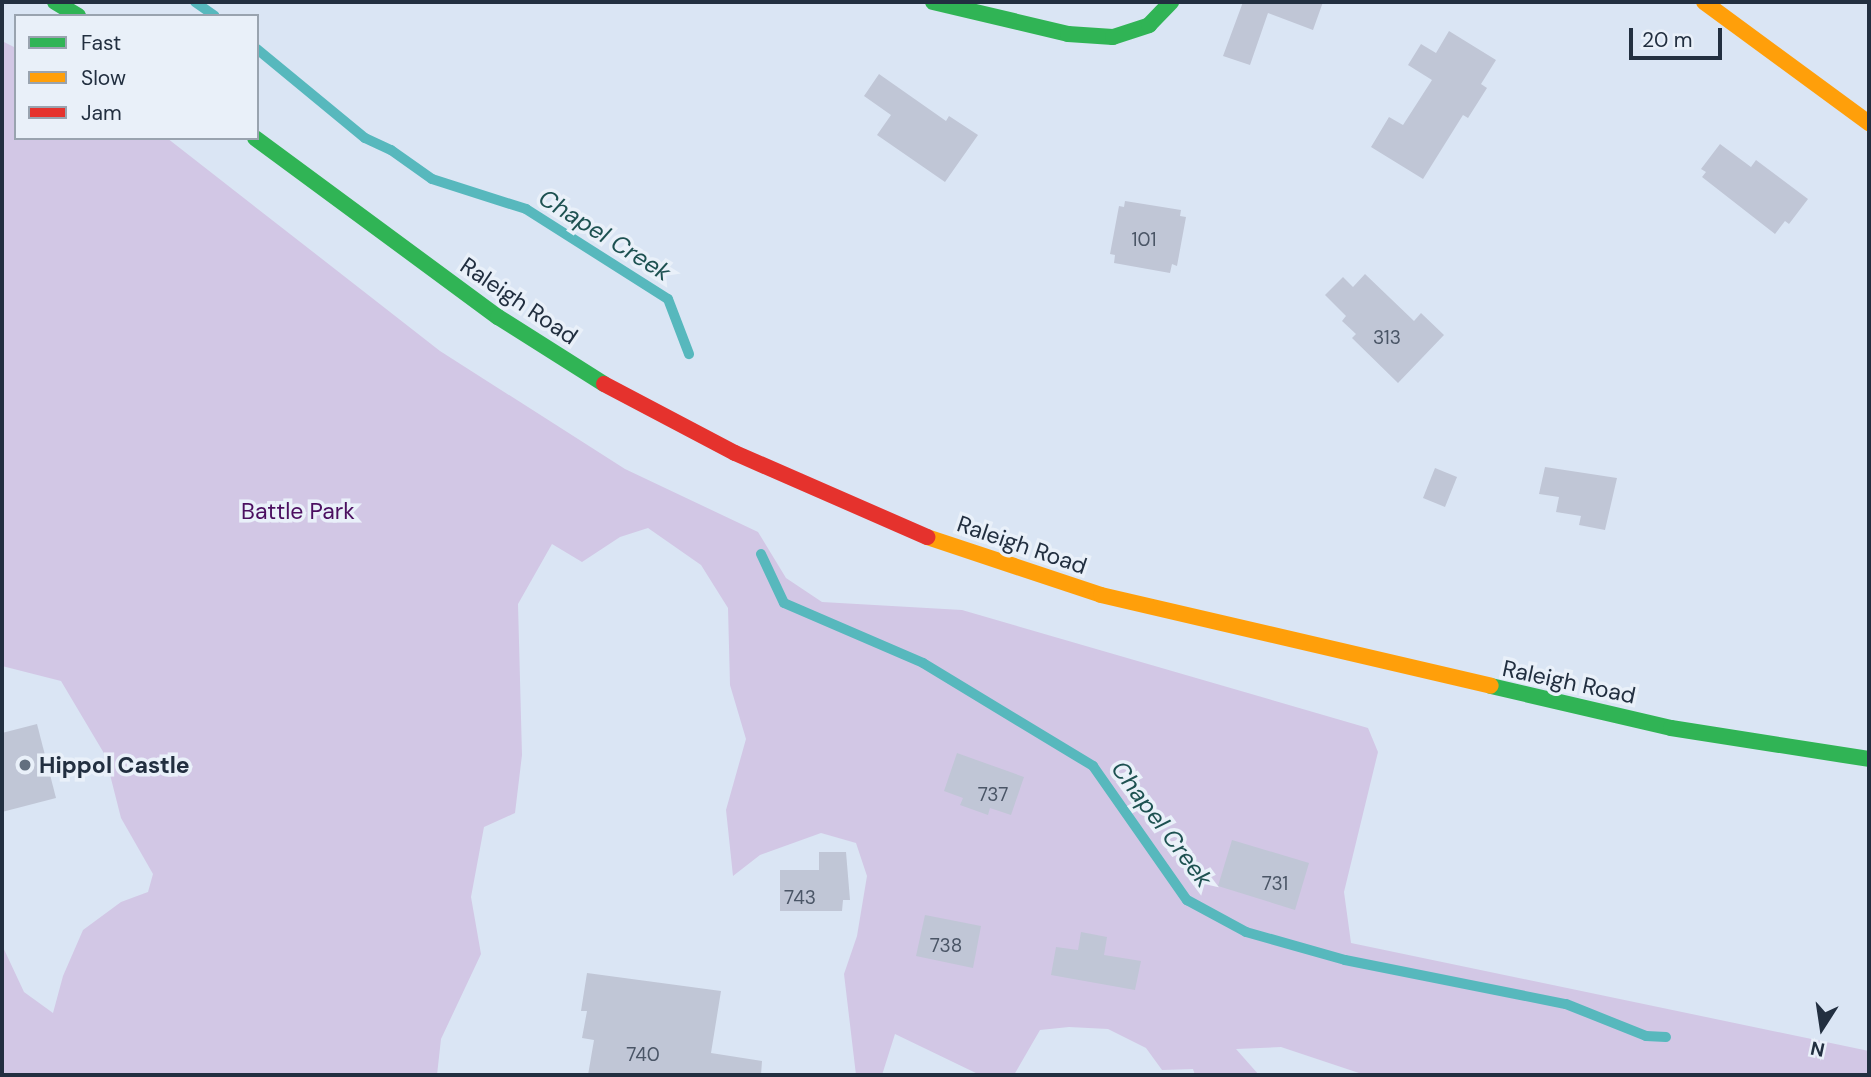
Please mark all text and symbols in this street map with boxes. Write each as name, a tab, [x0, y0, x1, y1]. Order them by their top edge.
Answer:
legend	[14, 14, 259, 140]
scale bar	[1633, 14, 1726, 58]
text: 20 m	[1642, 26, 1693, 54]
text: Fast	[81, 29, 121, 57]
text: Slow	[81, 64, 126, 92]
text: Jam	[81, 99, 122, 127]
water label: Chapel Creek	[534, 183, 676, 287]
house number: 101	[1132, 229, 1156, 251]
street label: Raleigh Road	[455, 252, 583, 350]
house number: 313	[1373, 327, 1401, 349]
park label: Battle Park	[241, 497, 355, 525]
street label: Raleigh Road	[954, 510, 1090, 580]
street label: Raleigh Road	[1500, 654, 1638, 710]
place label: Hippol Castle	[39, 751, 190, 779]
water label: Chapel Creek	[1105, 755, 1219, 893]
marker: Hippol Castle	[17, 757, 33, 773]
house number: 737	[978, 784, 1008, 806]
house number: 731	[1262, 873, 1288, 895]
house number: 743	[784, 887, 816, 909]
house number: 738	[930, 935, 962, 957]
north arrow	[1787, 993, 1857, 1063]
text: N	[1808, 1035, 1827, 1063]
house number: 740	[626, 1044, 660, 1066]

